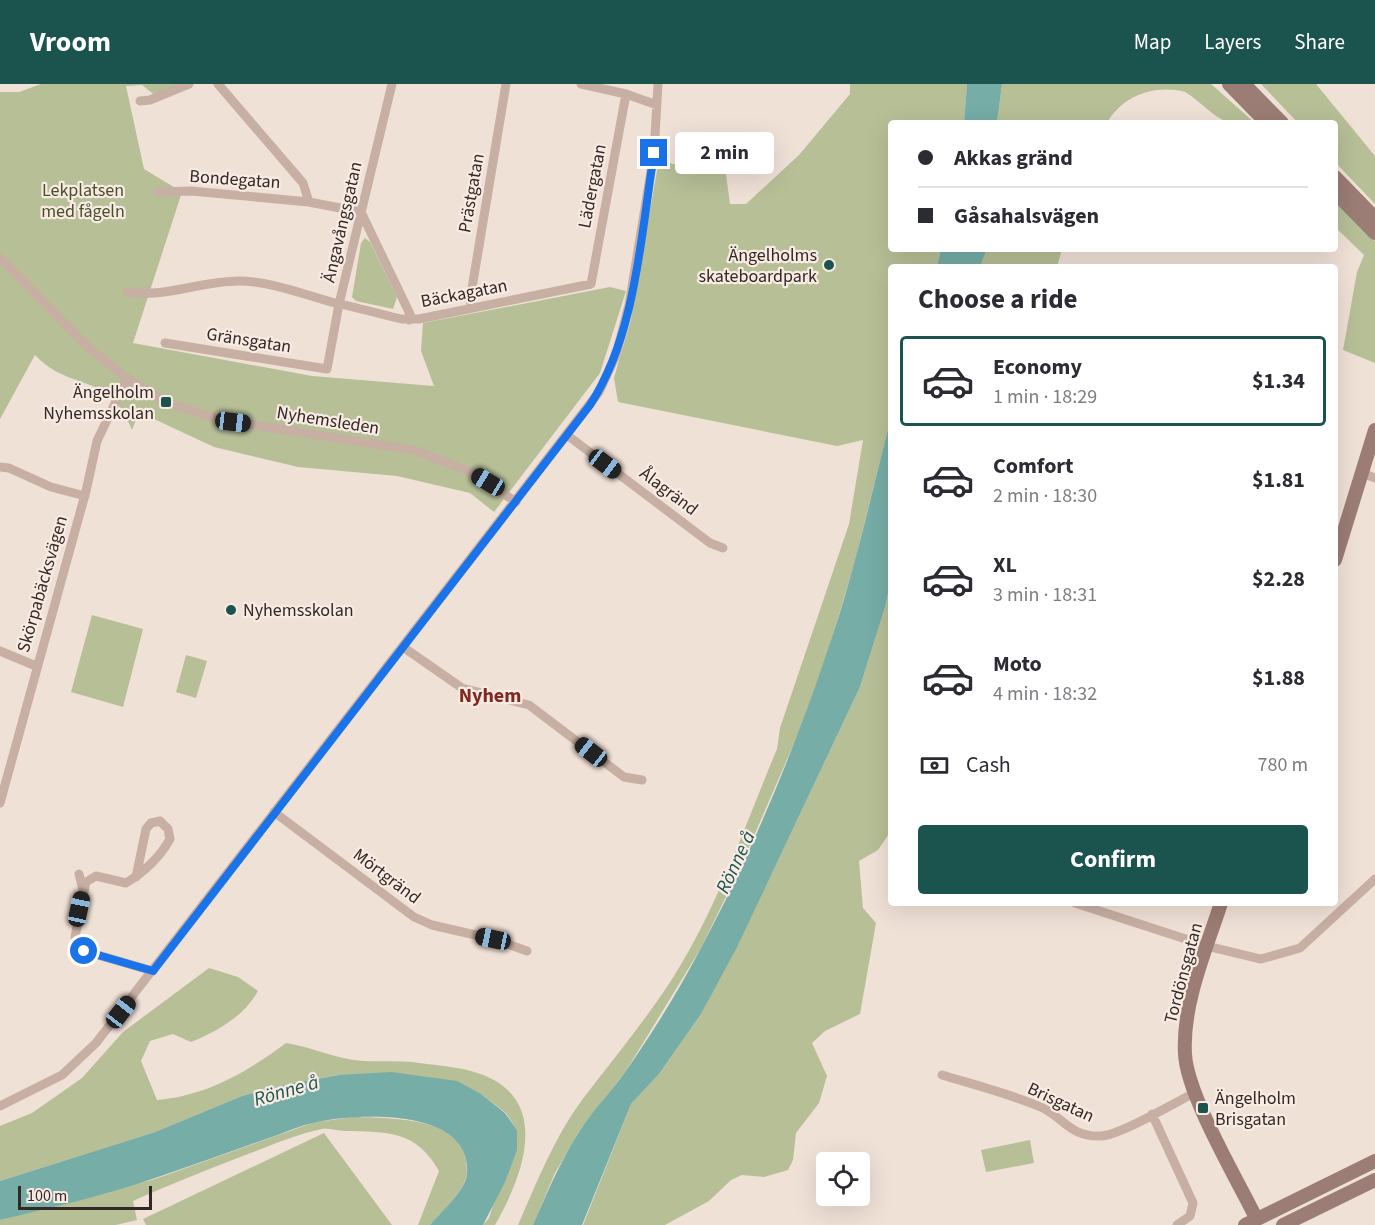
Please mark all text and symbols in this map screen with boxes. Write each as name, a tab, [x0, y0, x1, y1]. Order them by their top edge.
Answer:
text: Vroom	[30, 22, 111, 62]
text: Map	[1134, 27, 1171, 57]
text: Layers	[1204, 27, 1261, 57]
text: Share	[1294, 27, 1345, 57]
callout: 2 min	[675, 132, 774, 174]
route end	[640, 139, 667, 166]
text: 2 min	[700, 139, 749, 167]
street label: Lädergatan	[572, 142, 613, 230]
text: Akkas gränd	[954, 142, 1073, 174]
street label: Prästgatan	[452, 151, 491, 235]
street label: Ängavångsgatan	[316, 159, 369, 285]
street label: Bondegatan	[189, 164, 281, 195]
park label: Lekplatsen med fågeln	[41, 178, 125, 224]
text: Gåsahalsvägen	[954, 200, 1099, 232]
place label: Ängelholms skateboardpark	[699, 243, 817, 289]
marker: Ängelholms skateboardpark	[822, 258, 836, 272]
street label: Bäckagatan	[419, 273, 510, 314]
text: Choose a ride	[918, 280, 1078, 319]
street label: Gränsgatan	[205, 321, 293, 360]
text: Economy	[993, 351, 1082, 383]
icon: car	[921, 354, 975, 408]
text: $1.34	[1252, 365, 1305, 397]
place label: Ängelholm Nyhemsskolan	[43, 380, 154, 426]
text: 1 min · 18:29	[993, 383, 1097, 411]
marker: Ängelholm Nyhemsskolan	[159, 395, 173, 409]
street label: Nyhemsleden	[275, 400, 381, 441]
car	[214, 411, 252, 433]
car	[585, 446, 625, 482]
text: Comfort	[993, 450, 1074, 482]
icon: car	[921, 453, 975, 507]
street label: Ålagränd	[634, 461, 703, 522]
text: $1.81	[1252, 464, 1305, 496]
car	[468, 465, 508, 499]
text: 2 min · 18:30	[993, 482, 1097, 510]
street label: Skörpabäcksvägen	[11, 513, 74, 655]
text: XL	[993, 549, 1017, 581]
icon: car	[921, 552, 975, 606]
text: $2.28	[1252, 563, 1305, 595]
text: 3 min · 18:31	[993, 581, 1097, 609]
place label: Nyhemsskolan	[243, 598, 354, 623]
marker: Nyhemsskolan	[224, 603, 238, 617]
text: Moto	[993, 648, 1042, 680]
icon: car	[921, 651, 975, 705]
text: $1.88	[1252, 662, 1305, 694]
text: 4 min · 18:32	[993, 680, 1097, 708]
district label: Nyhem	[459, 682, 521, 710]
car	[571, 734, 611, 770]
icon: cash	[918, 749, 951, 782]
text: Cash	[966, 749, 1011, 781]
text: 780 m	[1258, 751, 1308, 779]
button: Confirm	[918, 825, 1308, 894]
water label: Rönne å	[709, 826, 763, 898]
street label: Mörtgränd	[348, 843, 426, 910]
car	[66, 890, 92, 928]
street label: Tordönsgatan	[1158, 920, 1209, 1026]
car	[474, 926, 512, 952]
route start	[70, 937, 97, 964]
car	[103, 992, 139, 1032]
water label: Rönne å	[250, 1068, 322, 1114]
street label: Brisgatan	[1023, 1076, 1098, 1129]
place label: Ängelholm Brisgatan	[1215, 1086, 1296, 1132]
marker: Ängelholm Brisgatan	[1196, 1101, 1210, 1115]
map controls	[816, 1152, 870, 1206]
button: locate	[816, 1152, 870, 1206]
scale bar	[18, 1183, 152, 1210]
text: 100 m	[27, 1185, 67, 1207]

